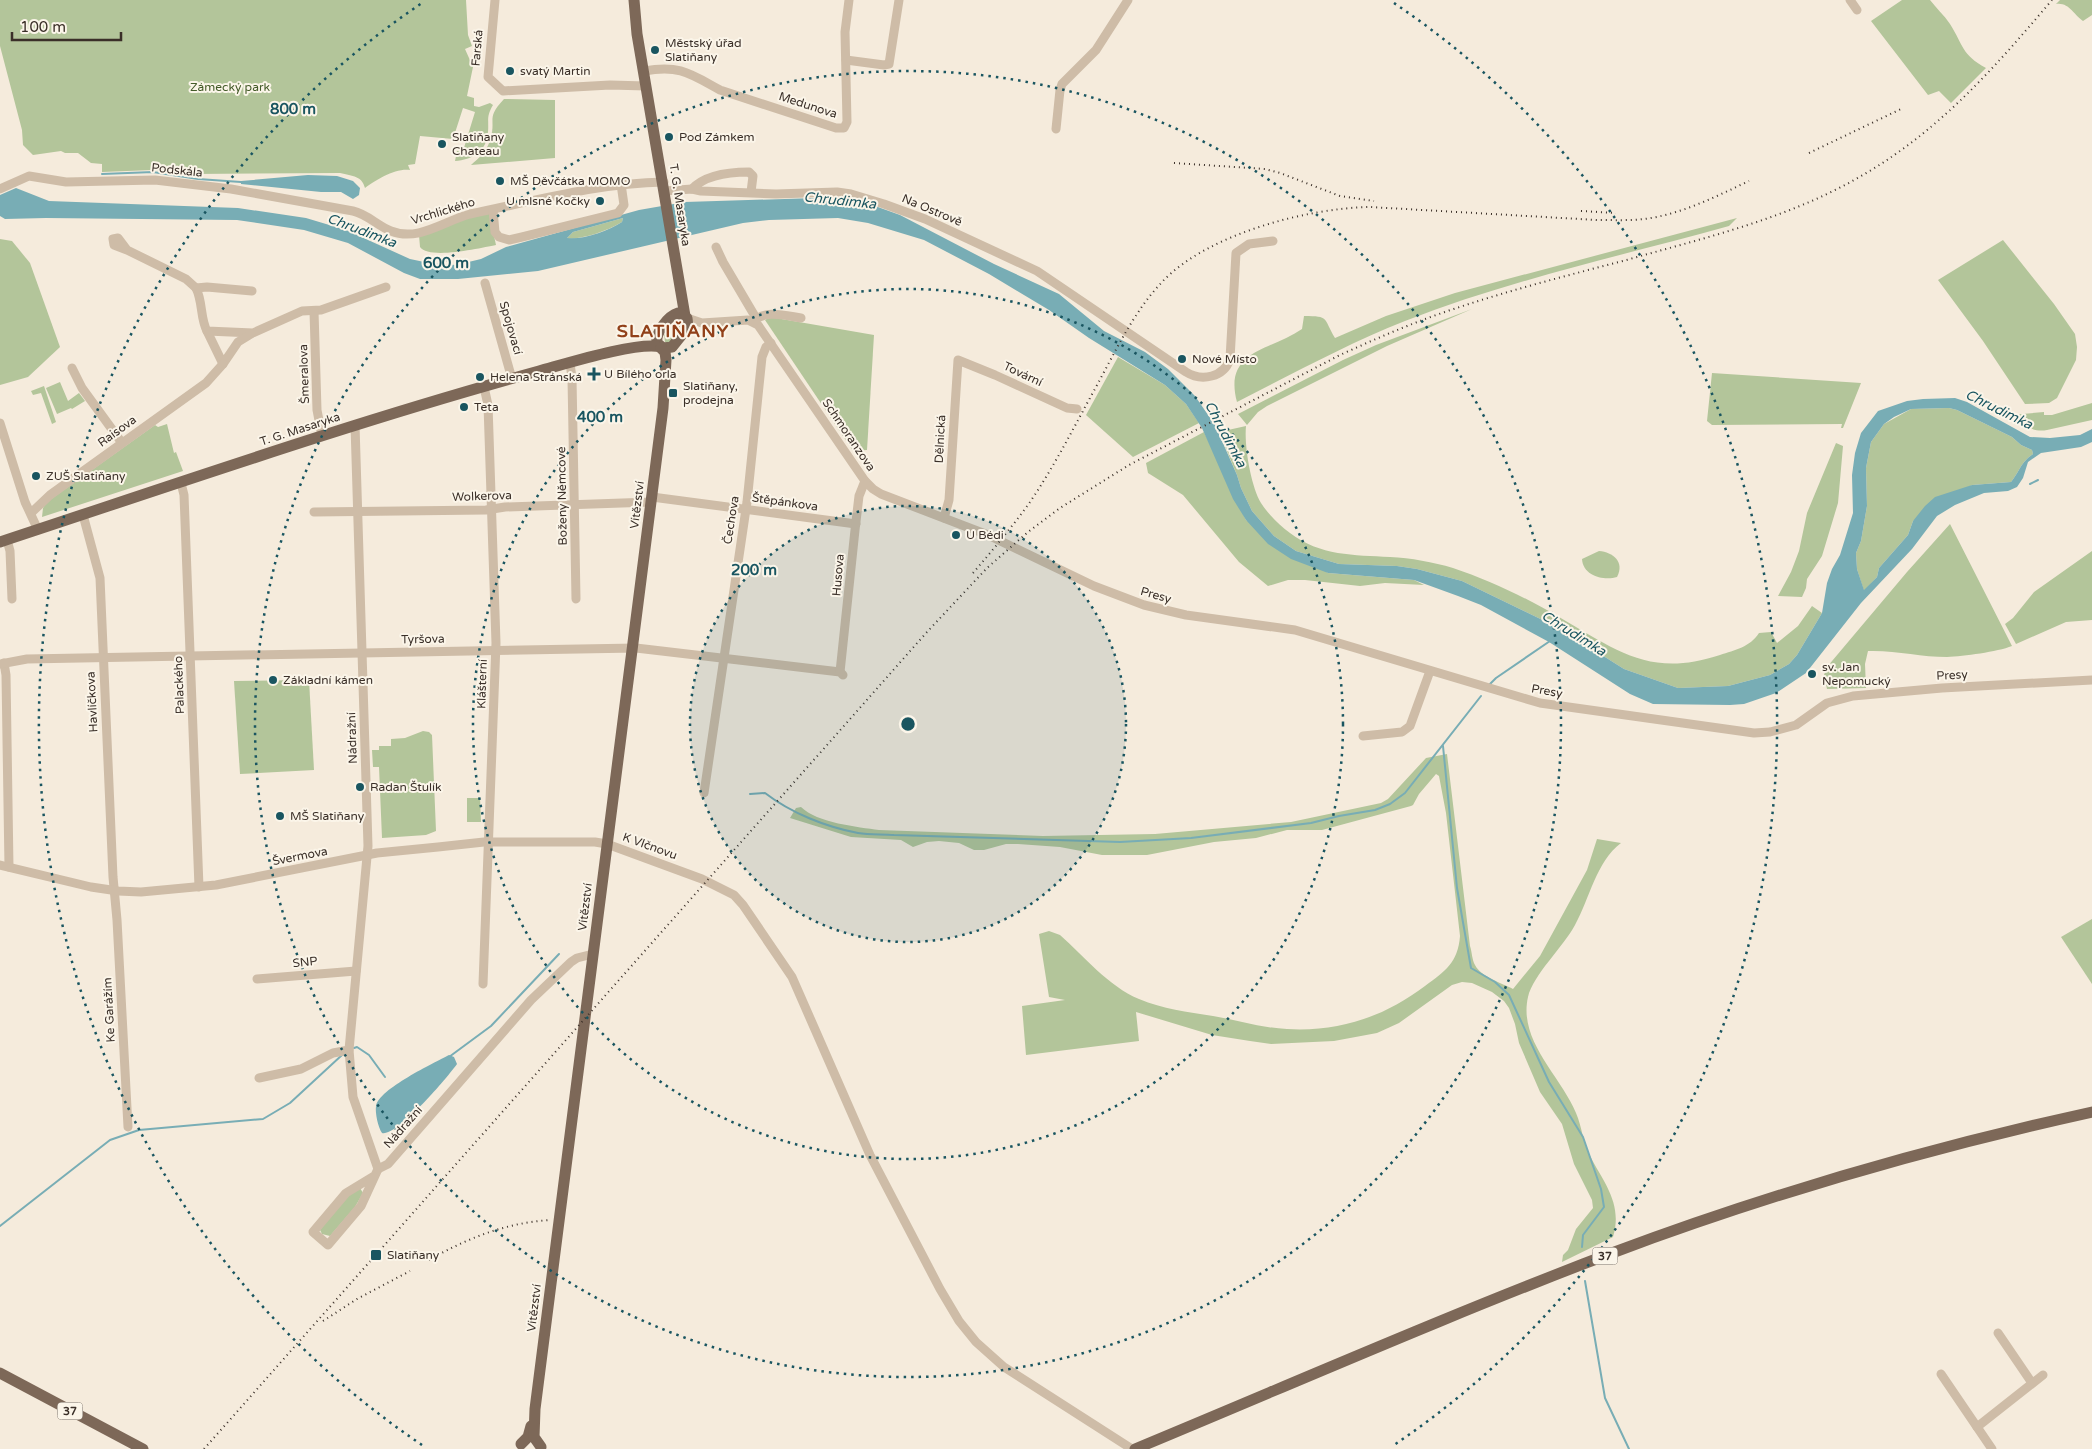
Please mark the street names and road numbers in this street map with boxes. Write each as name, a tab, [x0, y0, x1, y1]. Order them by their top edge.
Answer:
street label: Farská	[468, 29, 486, 67]
street label: Medunova	[777, 89, 839, 121]
street label: Podskála	[151, 160, 203, 180]
street label: T. G. Masaryka	[667, 163, 693, 247]
street label: Na Ostrově	[900, 191, 964, 229]
street label: Vrchlického	[409, 195, 477, 227]
street label: Spojovací	[497, 300, 525, 356]
street label: Šmeralova	[296, 344, 312, 404]
street label: Tovární	[1001, 359, 1045, 389]
street label: Schmoranzova	[820, 396, 878, 474]
street label: T. G. Masaryka	[258, 409, 342, 449]
street label: Raisova	[95, 412, 139, 450]
street label: Dělnická	[932, 414, 948, 464]
street label: Boženy Němcové	[554, 446, 570, 546]
street label: Vítězství	[627, 480, 647, 530]
street label: Wolkerova	[452, 488, 512, 504]
street label: Štěpánkova	[751, 490, 819, 514]
street label: Čechova	[720, 495, 742, 545]
street label: Husova	[829, 553, 847, 597]
street label: Presy	[1139, 584, 1174, 606]
street label: Tyršova	[401, 632, 445, 646]
street label: Palackého	[171, 656, 187, 714]
street label: Klášterní	[474, 659, 490, 709]
street label: Presy	[1936, 667, 1969, 683]
street label: Havlíčkova	[83, 671, 101, 733]
street label: Presy	[1530, 681, 1564, 701]
street label: Nádražní	[344, 712, 360, 764]
street label: K Vlčnovu	[621, 830, 679, 862]
street label: Švermova	[271, 844, 329, 868]
street label: Vítězství	[575, 882, 595, 932]
street label: SNP	[292, 954, 318, 970]
street label: Ke Garážím	[100, 977, 118, 1043]
street label: Nádražní	[381, 1103, 425, 1151]
road number: 37	[1592, 1248, 1618, 1264]
street label: Vítězství	[524, 1283, 544, 1333]
road number: 37	[58, 1402, 82, 1420]

